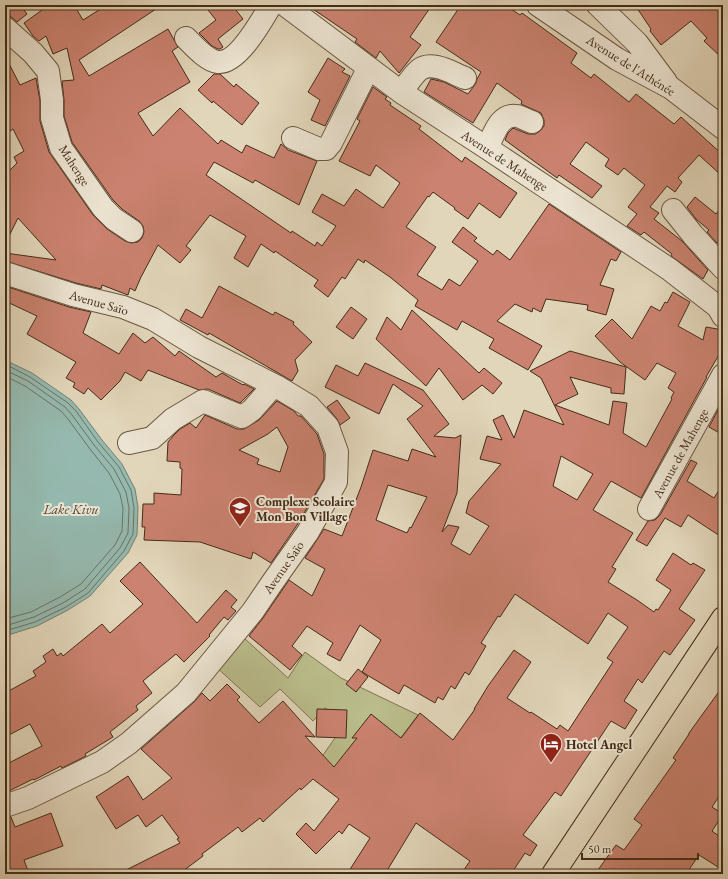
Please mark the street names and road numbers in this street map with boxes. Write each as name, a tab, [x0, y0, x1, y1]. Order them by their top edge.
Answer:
street label: Avenue de l'Athénée	[582, 31, 678, 100]
street label: Avenue de Mahenge	[457, 125, 551, 195]
street label: Mahenge	[55, 141, 94, 189]
street label: Avenue Saïo	[66, 286, 130, 319]
street label: Avenue de Mahenge	[648, 405, 712, 502]
street label: Avenue Saïo	[258, 538, 308, 598]

